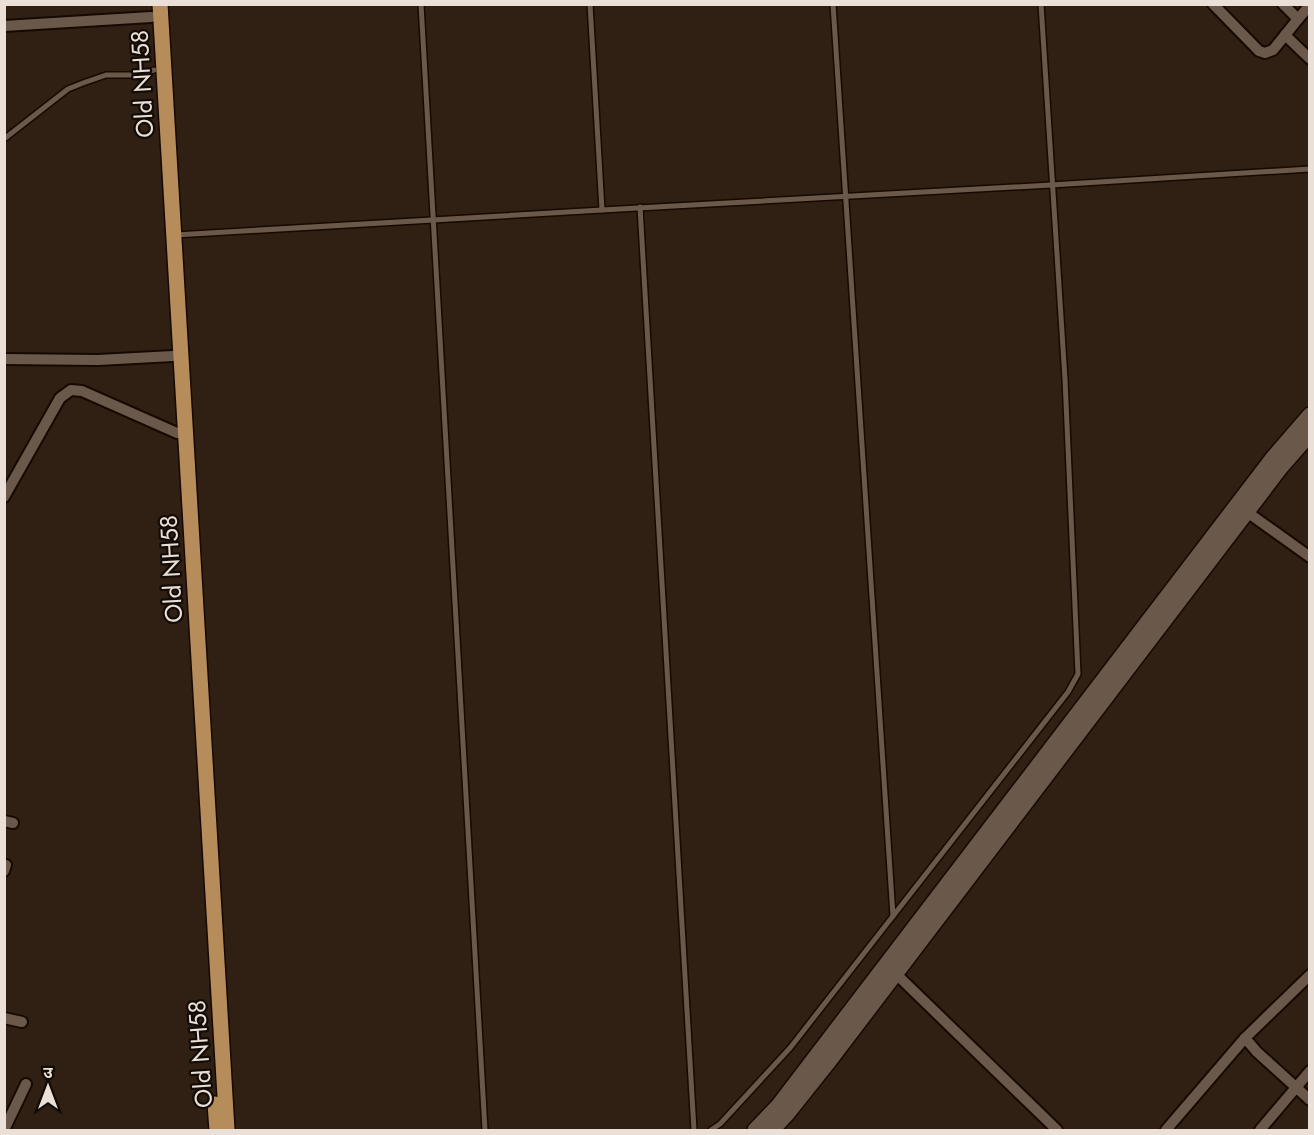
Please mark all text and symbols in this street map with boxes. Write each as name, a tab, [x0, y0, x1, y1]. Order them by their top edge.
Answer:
street label: Old NH58	[122, 29, 162, 139]
street label: Old NH58	[151, 514, 191, 624]
street label: Old NH58	[179, 999, 221, 1109]
north arrow	[18, 1057, 78, 1117]
text: उ	[43, 1061, 53, 1084]

